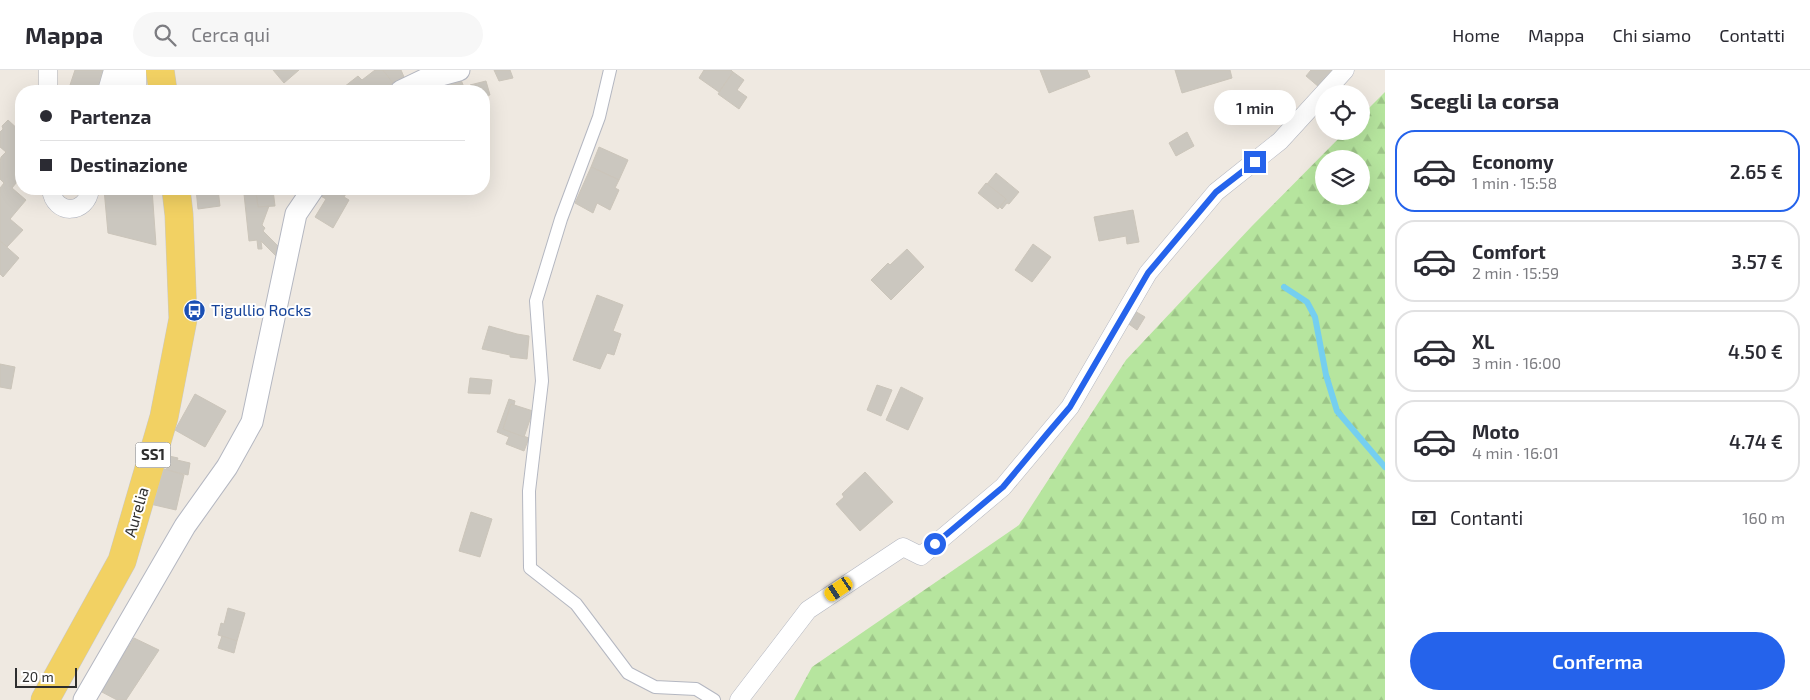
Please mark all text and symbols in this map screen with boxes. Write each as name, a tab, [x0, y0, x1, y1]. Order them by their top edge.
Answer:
search box	[133, 12, 483, 57]
text: Mappa	[25, 20, 103, 49]
icon: search	[151, 21, 179, 49]
text: Cerca qui	[191, 23, 270, 46]
text: Home	[1452, 24, 1500, 46]
text: Mappa	[1528, 24, 1584, 46]
text: Chi siamo	[1612, 24, 1691, 46]
text: Contatti	[1719, 24, 1785, 46]
map controls	[1315, 85, 1370, 205]
button: locate	[1315, 85, 1370, 140]
text: Scegli la corsa	[1410, 87, 1559, 113]
callout: 1 min	[1214, 89, 1296, 124]
text: 1 min	[1236, 98, 1274, 117]
text: Partenza	[70, 105, 151, 128]
icon: car	[1412, 149, 1457, 194]
button: layers	[1315, 150, 1370, 205]
text: Economy	[1472, 150, 1554, 173]
route end	[1244, 151, 1266, 173]
text: Destinazione	[70, 153, 188, 176]
text: 2.65 €	[1730, 160, 1783, 183]
text: 1 min · 15:58	[1472, 173, 1557, 192]
icon: car	[1412, 239, 1457, 284]
text: Comfort	[1472, 240, 1546, 263]
text: 3.57 €	[1731, 250, 1783, 273]
text: 2 min · 15:59	[1472, 263, 1559, 282]
bus stop icon: Tigullio Rocks	[183, 298, 207, 322]
place label: Tigullio Rocks	[211, 300, 311, 319]
icon: car	[1412, 329, 1457, 374]
text: XL	[1472, 330, 1494, 353]
text: 4.50 €	[1728, 340, 1783, 363]
text: 3 min · 16:00	[1472, 353, 1561, 372]
icon: car	[1412, 419, 1457, 464]
text: Moto	[1472, 420, 1520, 443]
text: 4.74 €	[1729, 430, 1783, 453]
road number: SS1	[136, 442, 170, 468]
text: 4 min · 16:01	[1472, 443, 1559, 462]
street label: Aurelia	[119, 485, 152, 539]
icon: cash	[1410, 504, 1438, 532]
text: Contanti	[1450, 506, 1523, 529]
text: 160 m	[1742, 508, 1785, 527]
route start	[924, 533, 946, 555]
car	[822, 574, 855, 604]
button: Conferma	[1410, 632, 1785, 690]
scale bar	[15, 665, 78, 688]
text: 20 m	[22, 668, 54, 685]

